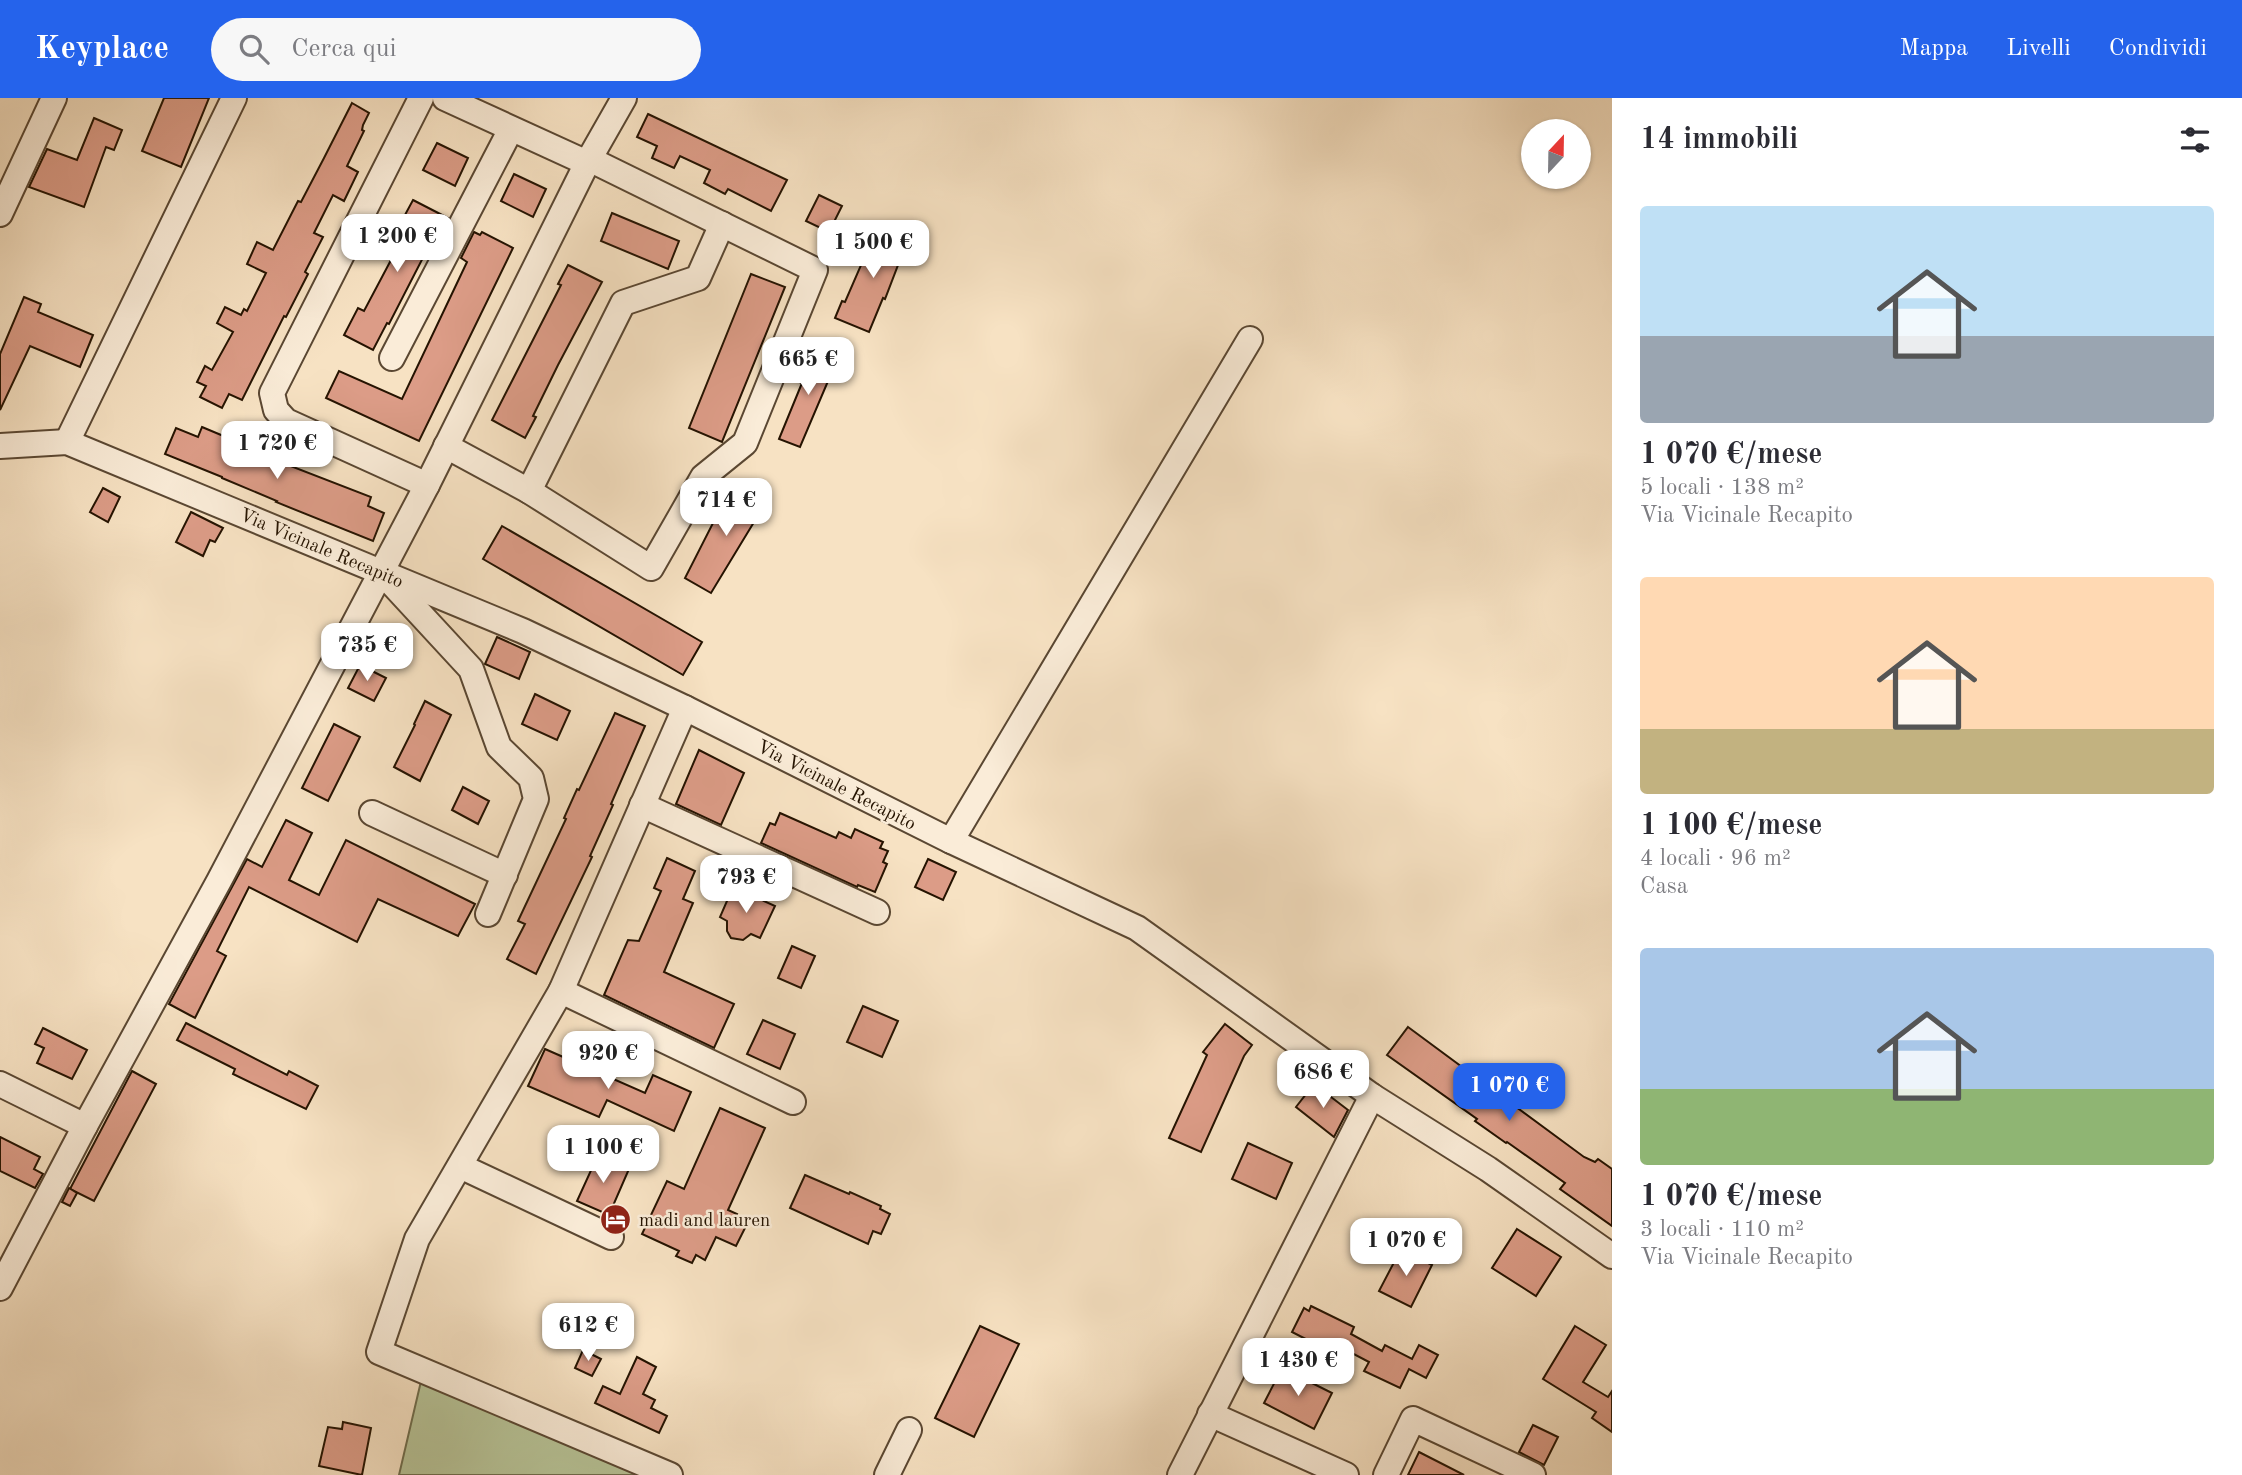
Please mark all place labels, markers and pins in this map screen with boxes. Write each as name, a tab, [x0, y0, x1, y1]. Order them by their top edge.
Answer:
pin: 1 200 €	[332, 214, 462, 274]
pin: 1 500 €	[808, 220, 938, 280]
pin: 665 €	[759, 338, 857, 397]
pin: 1 720 €	[212, 422, 342, 481]
pin: 714 €	[677, 478, 775, 538]
pin: 735 €	[318, 624, 416, 683]
pin: 793 €	[697, 856, 795, 915]
pin: 920 €	[559, 1032, 657, 1091]
pin: 686 €	[1274, 1051, 1372, 1110]
pin: 1 070 €	[1444, 1063, 1574, 1123]
pin: 1 100 €	[538, 1126, 668, 1185]
hotel icon: madi and lauren	[599, 1202, 633, 1236]
place label: madi and lauren	[639, 1212, 770, 1231]
pin: 1 070 €	[1341, 1218, 1471, 1278]
pin: 612 €	[539, 1304, 637, 1363]
pin: 1 430 €	[1233, 1338, 1363, 1398]

